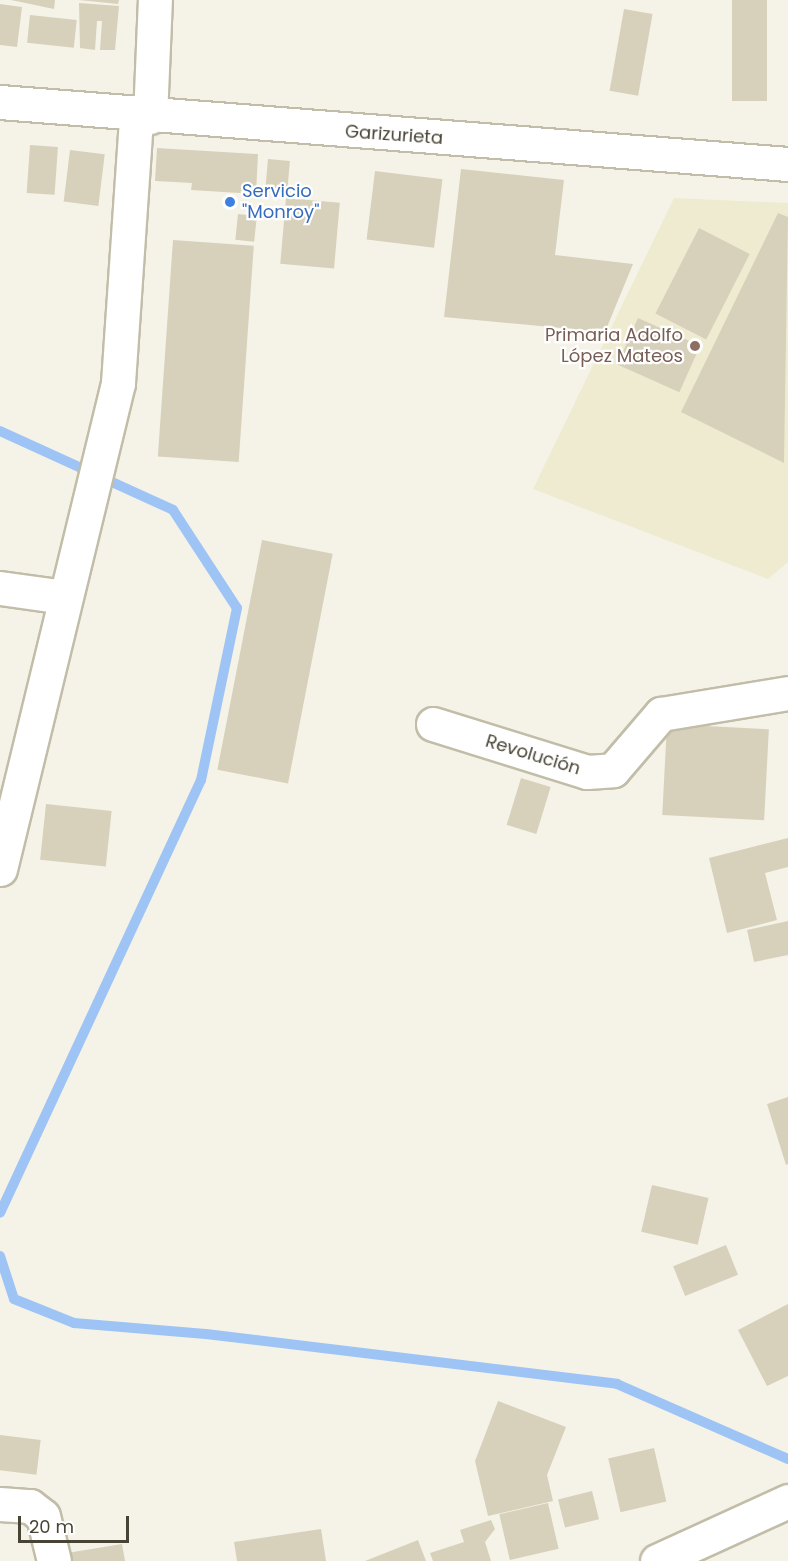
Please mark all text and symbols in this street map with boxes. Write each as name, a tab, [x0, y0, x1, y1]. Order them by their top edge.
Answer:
street label: Garizurieta	[344, 121, 444, 149]
place label: Servicio "Monroy"	[242, 181, 319, 224]
marker: Servicio "Monroy"	[223, 195, 237, 209]
place label: Primaria Adolfo López Mateos	[545, 325, 683, 368]
marker: Primaria Adolfo López Mateos	[688, 339, 702, 353]
street label: Revolución	[483, 730, 583, 780]
scale bar	[21, 1504, 132, 1542]
text: 20 m	[29, 1514, 74, 1539]

